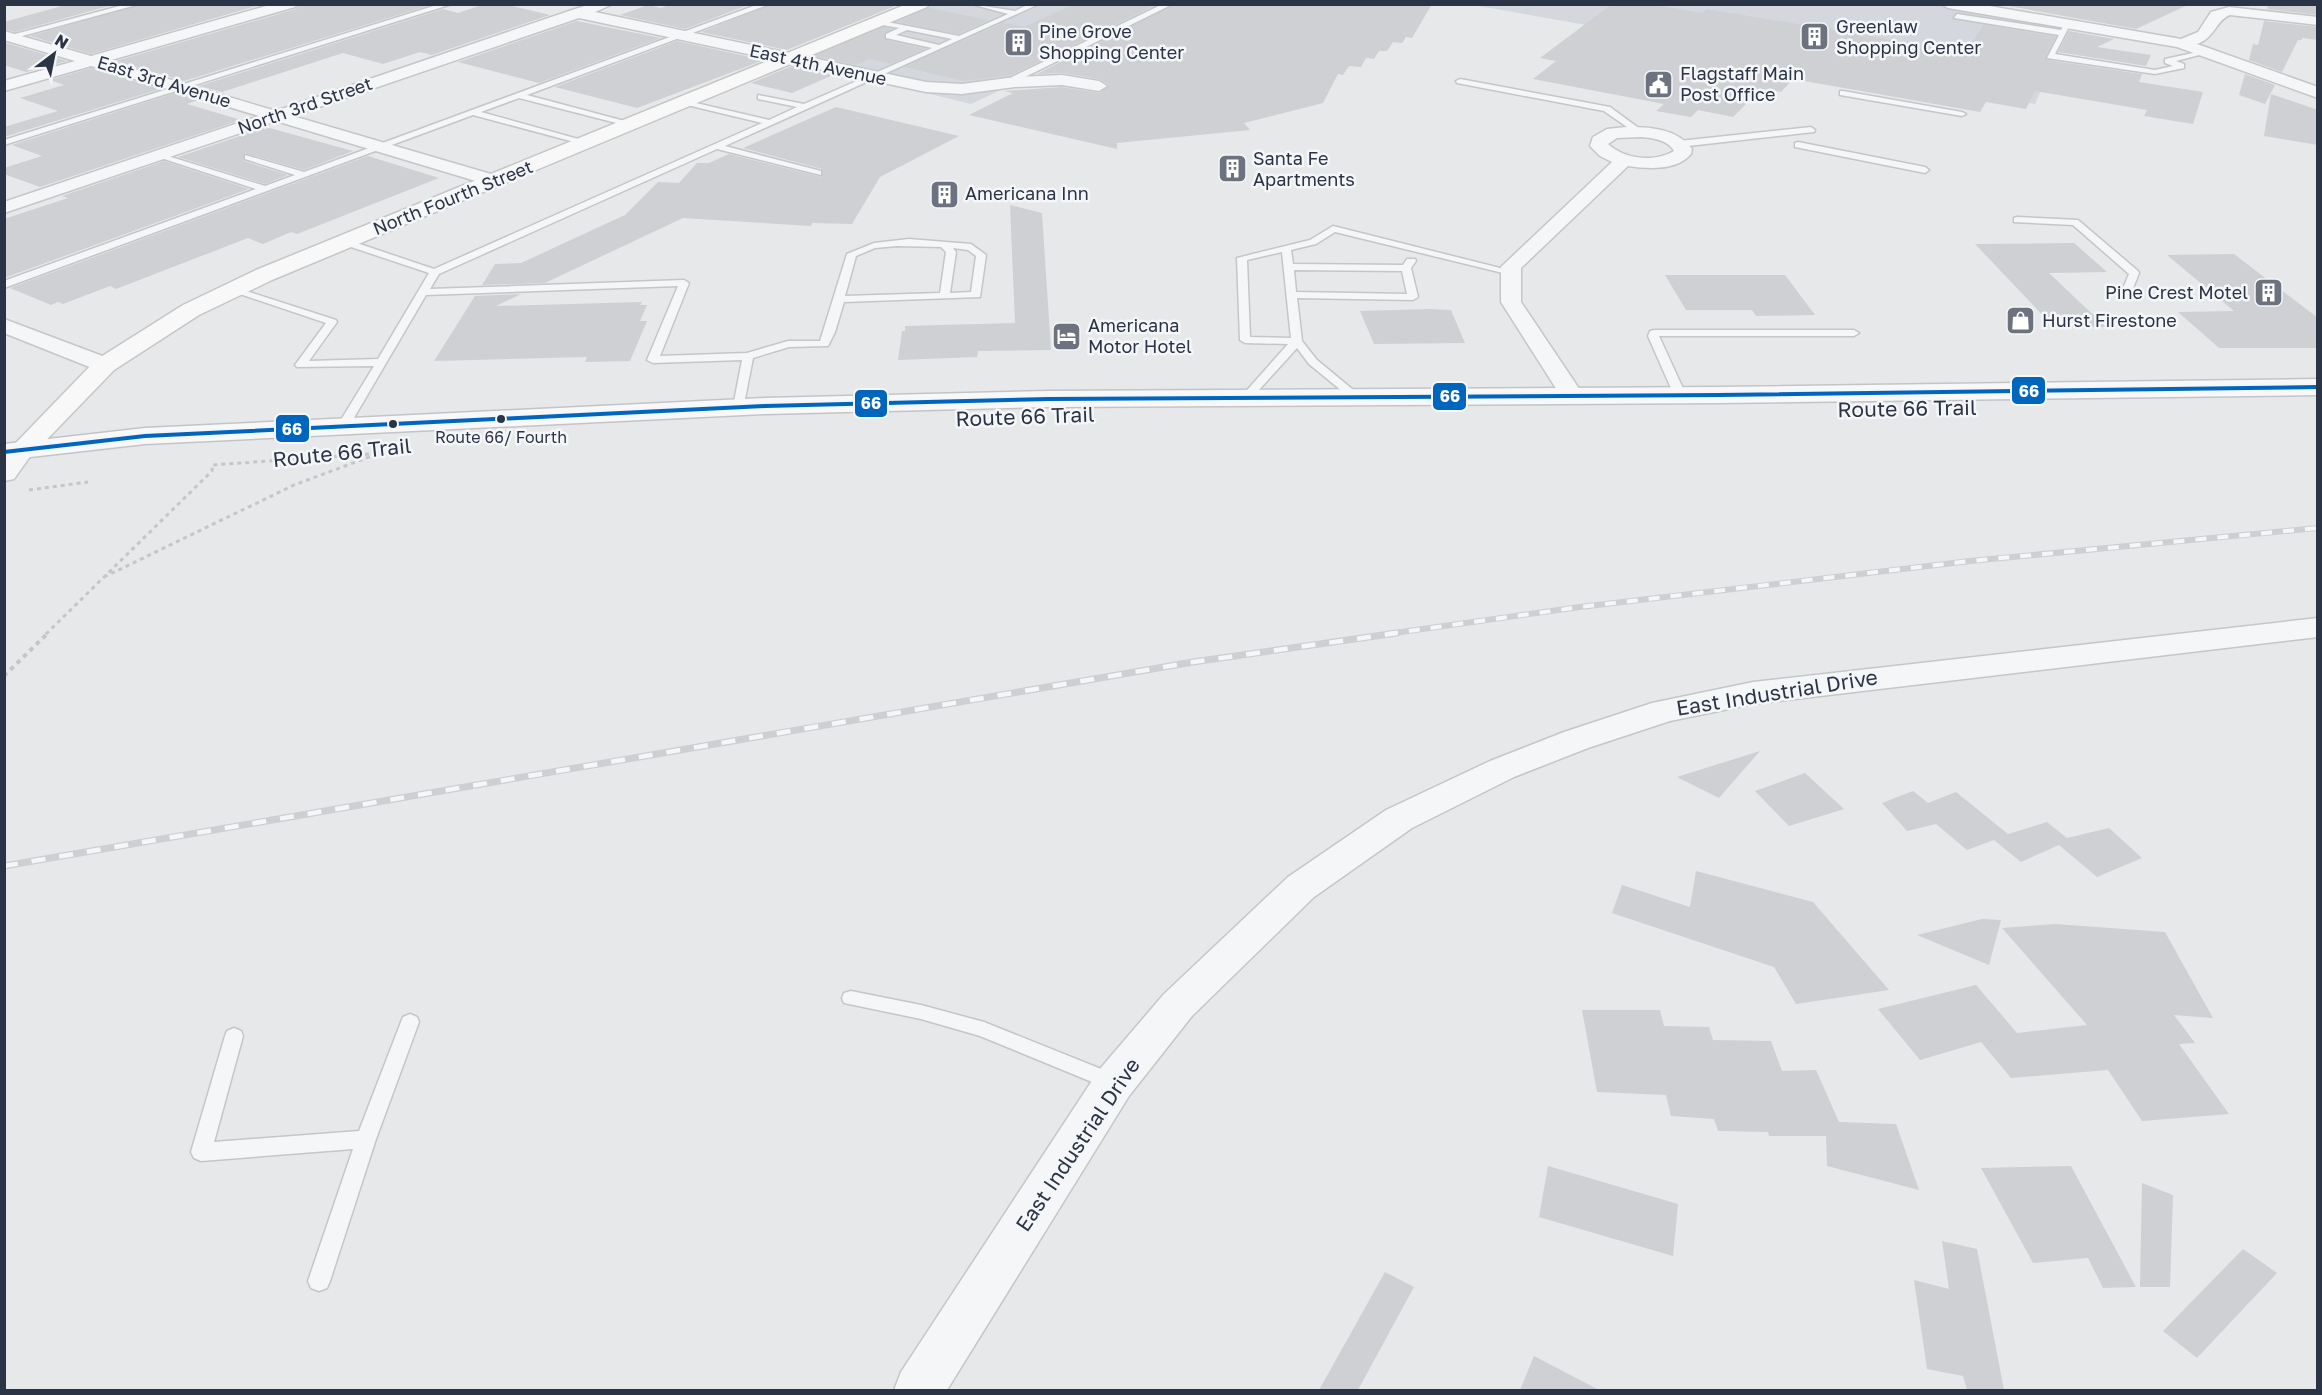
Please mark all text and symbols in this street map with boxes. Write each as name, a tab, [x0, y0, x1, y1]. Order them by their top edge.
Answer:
place label: Greenlaw Shopping Center	[1836, 15, 1981, 58]
place label: Pine Grove Shopping Center	[1039, 20, 1184, 63]
building icon: Greenlaw Shopping Center	[1799, 21, 1831, 53]
north arrow	[24, 24, 84, 84]
building icon: Pine Grove Shopping Center	[1002, 26, 1034, 58]
text: N	[51, 30, 72, 53]
street label: East 4th Avenue	[748, 39, 889, 89]
street label: East 3rd Avenue	[95, 50, 234, 112]
place label: Flagstaff Main Post Office	[1680, 62, 1804, 105]
public building icon: Flagstaff Main Post Office	[1643, 68, 1675, 100]
street label: North 3rd Street	[235, 72, 375, 138]
place label: Santa Fe Apartments	[1253, 147, 1355, 190]
building icon: Santa Fe Apartments	[1216, 153, 1248, 185]
street label: North Fourth Street	[370, 155, 536, 239]
building icon: Americana Inn	[928, 178, 960, 210]
place label: Americana Inn	[965, 182, 1089, 204]
building icon: Pine Crest Motel	[2253, 277, 2285, 309]
place label: Pine Crest Motel	[2105, 281, 2248, 303]
shop icon: Hurst Firestone	[2005, 305, 2037, 337]
place label: Hurst Firestone	[2042, 309, 2177, 331]
place label: Americana Motor Hotel	[1088, 314, 1192, 357]
hotel icon: Americana Motor Hotel	[1051, 320, 1083, 352]
line badge: 66	[2011, 376, 2046, 405]
text: 66	[2019, 381, 2039, 401]
line badge: 66	[1432, 382, 1467, 411]
text: 66	[1440, 386, 1460, 406]
line badge: 66	[854, 389, 888, 418]
text: 66	[861, 393, 881, 413]
street label: Route 66 Trail	[1837, 394, 1977, 422]
street label: Route 66 Trail	[955, 401, 1095, 431]
marker: Route 66/ Fourth	[495, 413, 507, 425]
line badge: 66	[275, 414, 310, 443]
unlabelled marker	[387, 418, 399, 430]
text: 66	[282, 419, 302, 439]
place label: Route 66/ Fourth	[435, 427, 567, 447]
street label: Route 66 Trail	[271, 432, 412, 472]
street label: East Industrial Drive	[1674, 663, 1879, 721]
street label: East Industrial Drive	[1009, 1053, 1145, 1236]

